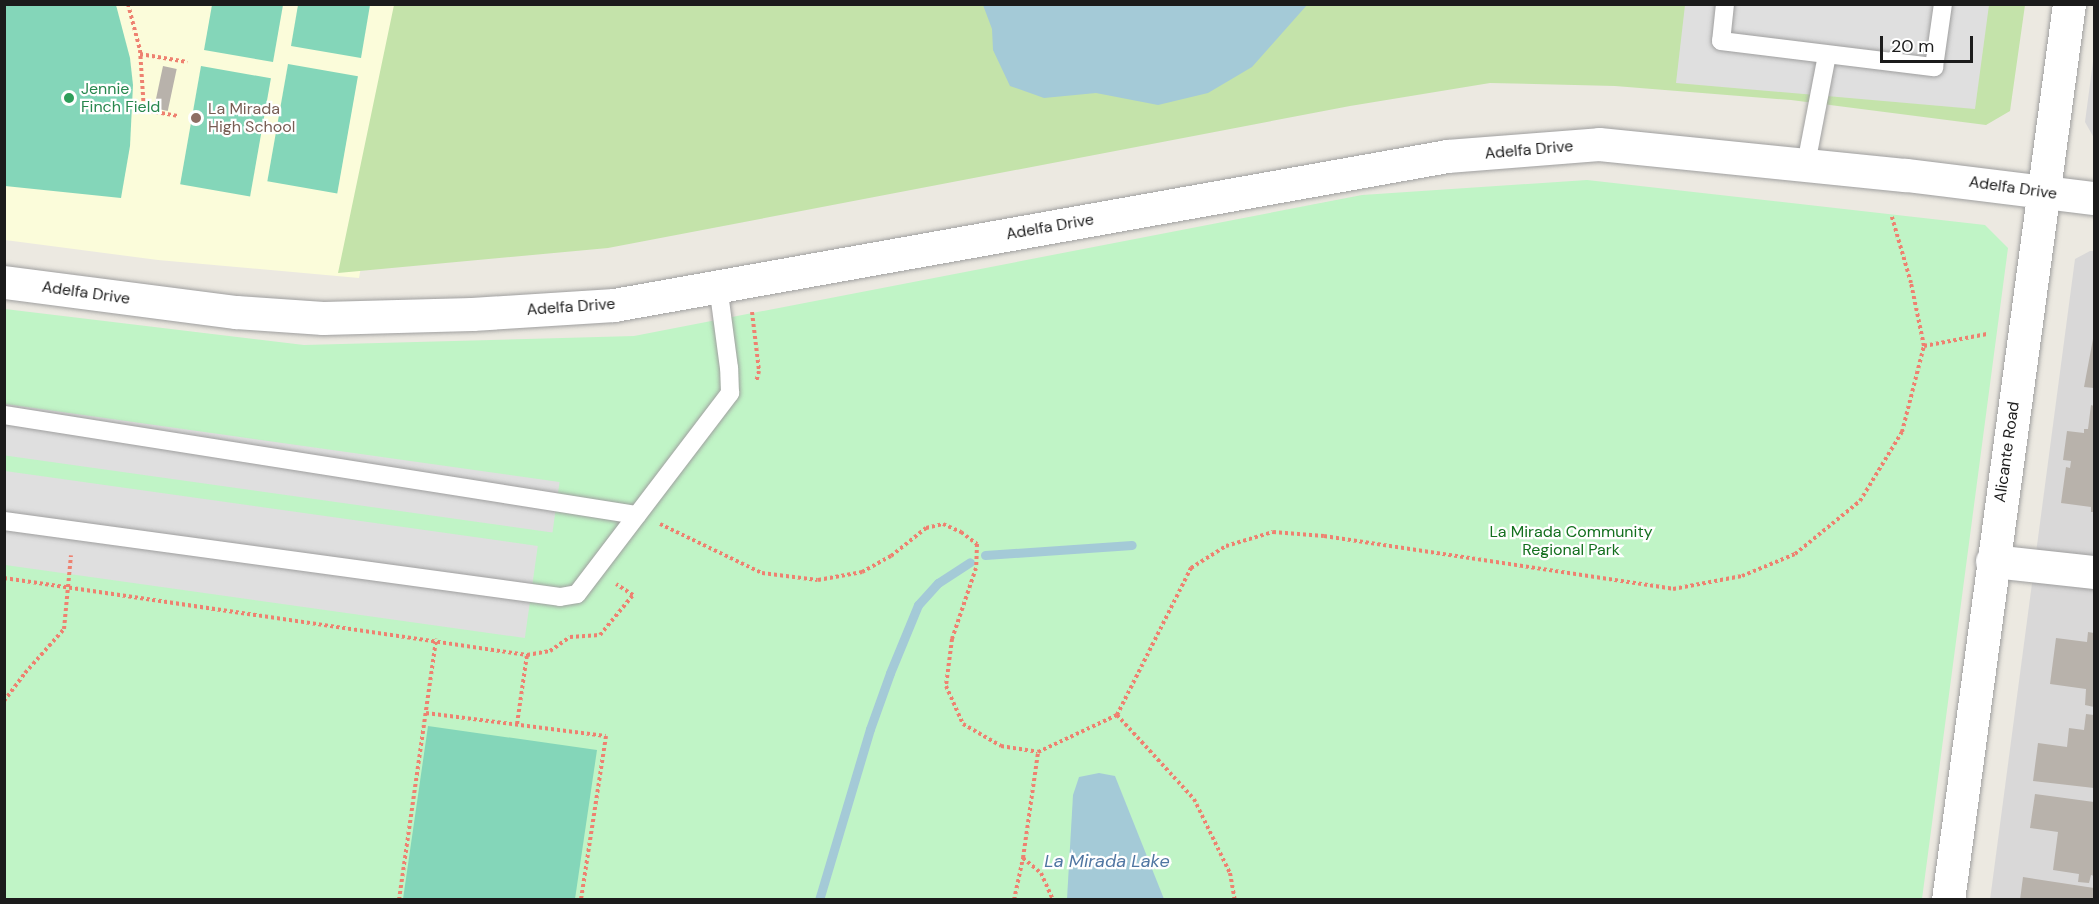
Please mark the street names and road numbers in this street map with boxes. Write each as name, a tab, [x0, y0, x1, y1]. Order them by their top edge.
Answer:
street label: Adelfa Drive	[1484, 137, 1574, 163]
street label: Adelfa Drive	[1968, 172, 2058, 204]
street label: Adelfa Drive	[1005, 210, 1095, 244]
street label: Adelfa Drive	[41, 277, 131, 309]
street label: Adelfa Drive	[526, 294, 616, 320]
street label: Alicante Road	[1990, 400, 2024, 504]

